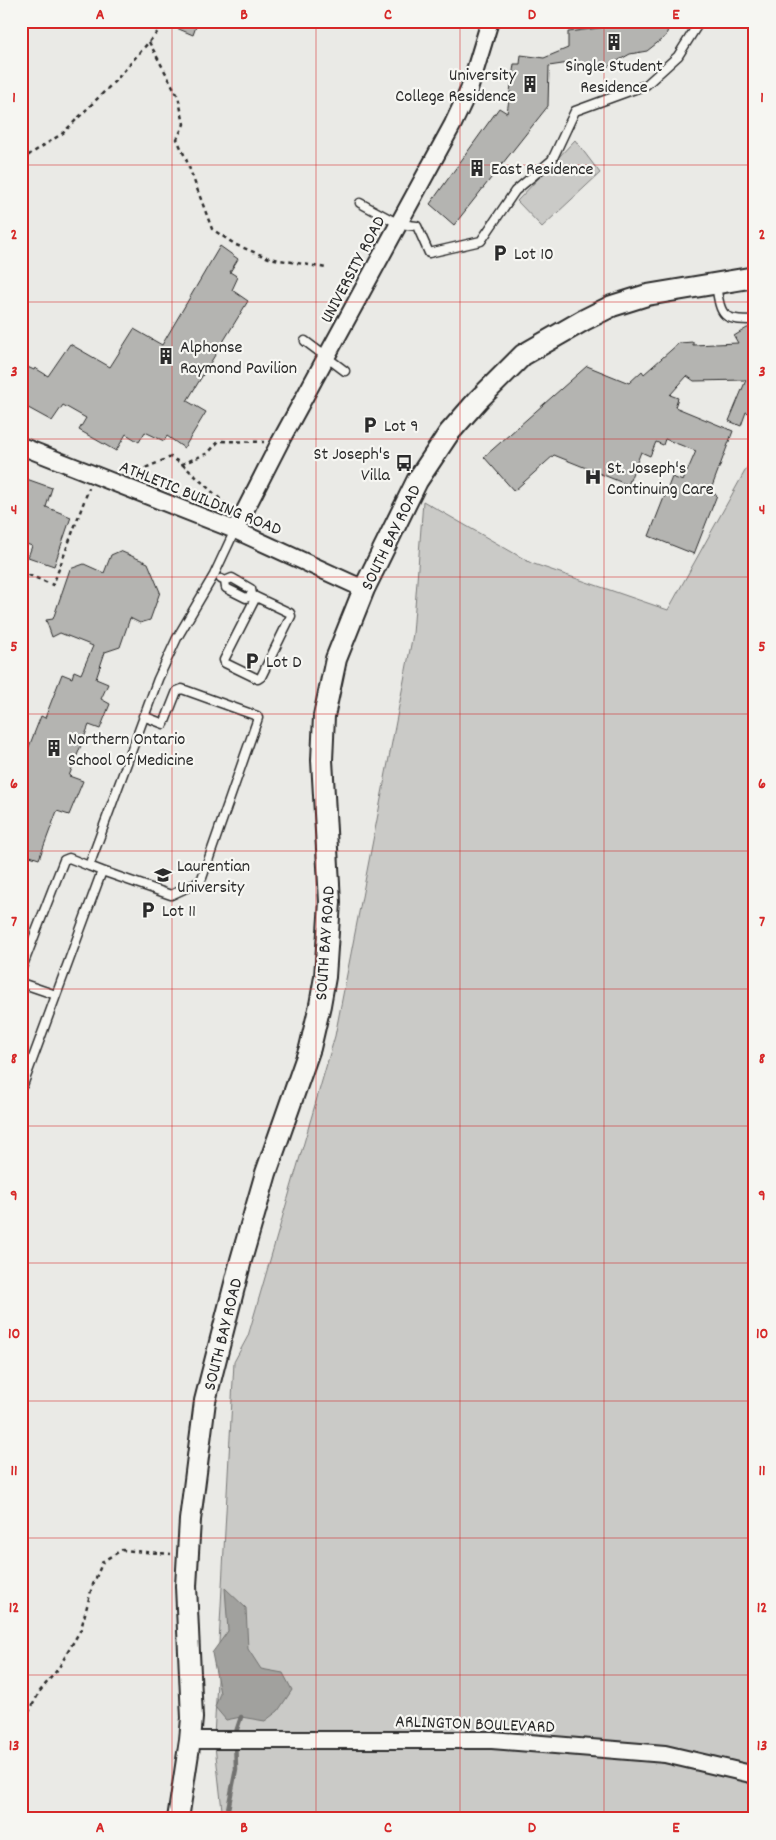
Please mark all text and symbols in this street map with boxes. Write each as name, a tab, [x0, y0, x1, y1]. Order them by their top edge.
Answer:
text: A	[96, 4, 105, 27]
text: B	[240, 4, 248, 27]
text: C	[384, 4, 392, 27]
text: D	[528, 4, 537, 27]
text: E	[672, 4, 680, 27]
building icon: Single Student Residence	[604, 32, 624, 52]
place label: Single Student Residence	[565, 55, 663, 101]
place label: University College Residence	[395, 64, 517, 110]
building icon: University College Residence	[520, 74, 540, 94]
text: 1	[12, 87, 16, 110]
text: 1	[760, 87, 764, 110]
building icon: East Residence	[467, 158, 487, 178]
place label: East Residence	[491, 158, 593, 183]
street label: UNIVERSITY ROAD	[315, 212, 393, 328]
text: 2	[11, 224, 18, 247]
text: 2	[759, 224, 766, 247]
parking icon: Lot 10	[490, 243, 510, 263]
place label: Lot 10	[514, 243, 554, 268]
place label: Alphonse Raymond Pavilion	[180, 336, 297, 382]
building icon: Alphonse Raymond Pavilion	[156, 346, 176, 366]
text: 3	[10, 361, 18, 384]
text: 3	[758, 361, 766, 384]
parking icon: Lot 9	[360, 415, 380, 435]
place label: Lot 9	[384, 415, 418, 440]
place label: St Joseph's Villa	[314, 443, 391, 489]
bus stop icon: St Joseph's Villa	[394, 453, 414, 473]
street label: ATHLETIC BUILDING ROAD	[115, 455, 285, 543]
place label: St. Joseph's Continuing Care	[607, 457, 714, 503]
hospital icon: St. Joseph's Continuing Care	[583, 467, 603, 487]
street label: SOUTH BAY ROAD	[356, 481, 429, 595]
text: 4	[11, 499, 17, 522]
text: 4	[759, 499, 765, 522]
text: 5	[10, 636, 18, 659]
text: 5	[758, 636, 766, 659]
parking icon: Lot D	[242, 651, 262, 671]
place label: Lot D	[266, 651, 301, 676]
place label: Northern Ontario School Of Medicine	[68, 728, 194, 774]
building icon: Northern Ontario School Of Medicine	[44, 738, 64, 758]
text: 6	[10, 773, 18, 796]
text: 6	[758, 773, 766, 796]
place label: Laurentian University	[177, 855, 250, 901]
school or university icon: Laurentian University	[153, 865, 173, 885]
street label: SOUTH BAY ROAD	[310, 885, 343, 1001]
parking icon: Lot 11	[138, 900, 158, 920]
place label: Lot 11	[162, 900, 196, 925]
text: 7	[11, 911, 17, 934]
text: 7	[759, 911, 765, 934]
text: 8	[11, 1048, 18, 1071]
text: 8	[759, 1048, 766, 1071]
text: 9	[10, 1185, 18, 1208]
text: 9	[758, 1185, 766, 1208]
street label: SOUTH BAY ROAD	[198, 1276, 250, 1393]
text: 10	[8, 1323, 20, 1346]
text: 10	[756, 1323, 768, 1346]
text: 11	[10, 1460, 18, 1483]
text: 11	[758, 1460, 766, 1483]
text: 12	[9, 1597, 19, 1620]
text: 12	[757, 1597, 767, 1620]
street label: ARLINGTON BOULEVARD	[395, 1710, 555, 1741]
text: 13	[9, 1735, 19, 1758]
text: 13	[757, 1735, 767, 1758]
text: A	[96, 1817, 105, 1840]
text: B	[240, 1817, 248, 1840]
text: C	[384, 1817, 392, 1840]
text: D	[528, 1817, 537, 1840]
text: E	[672, 1817, 680, 1840]

